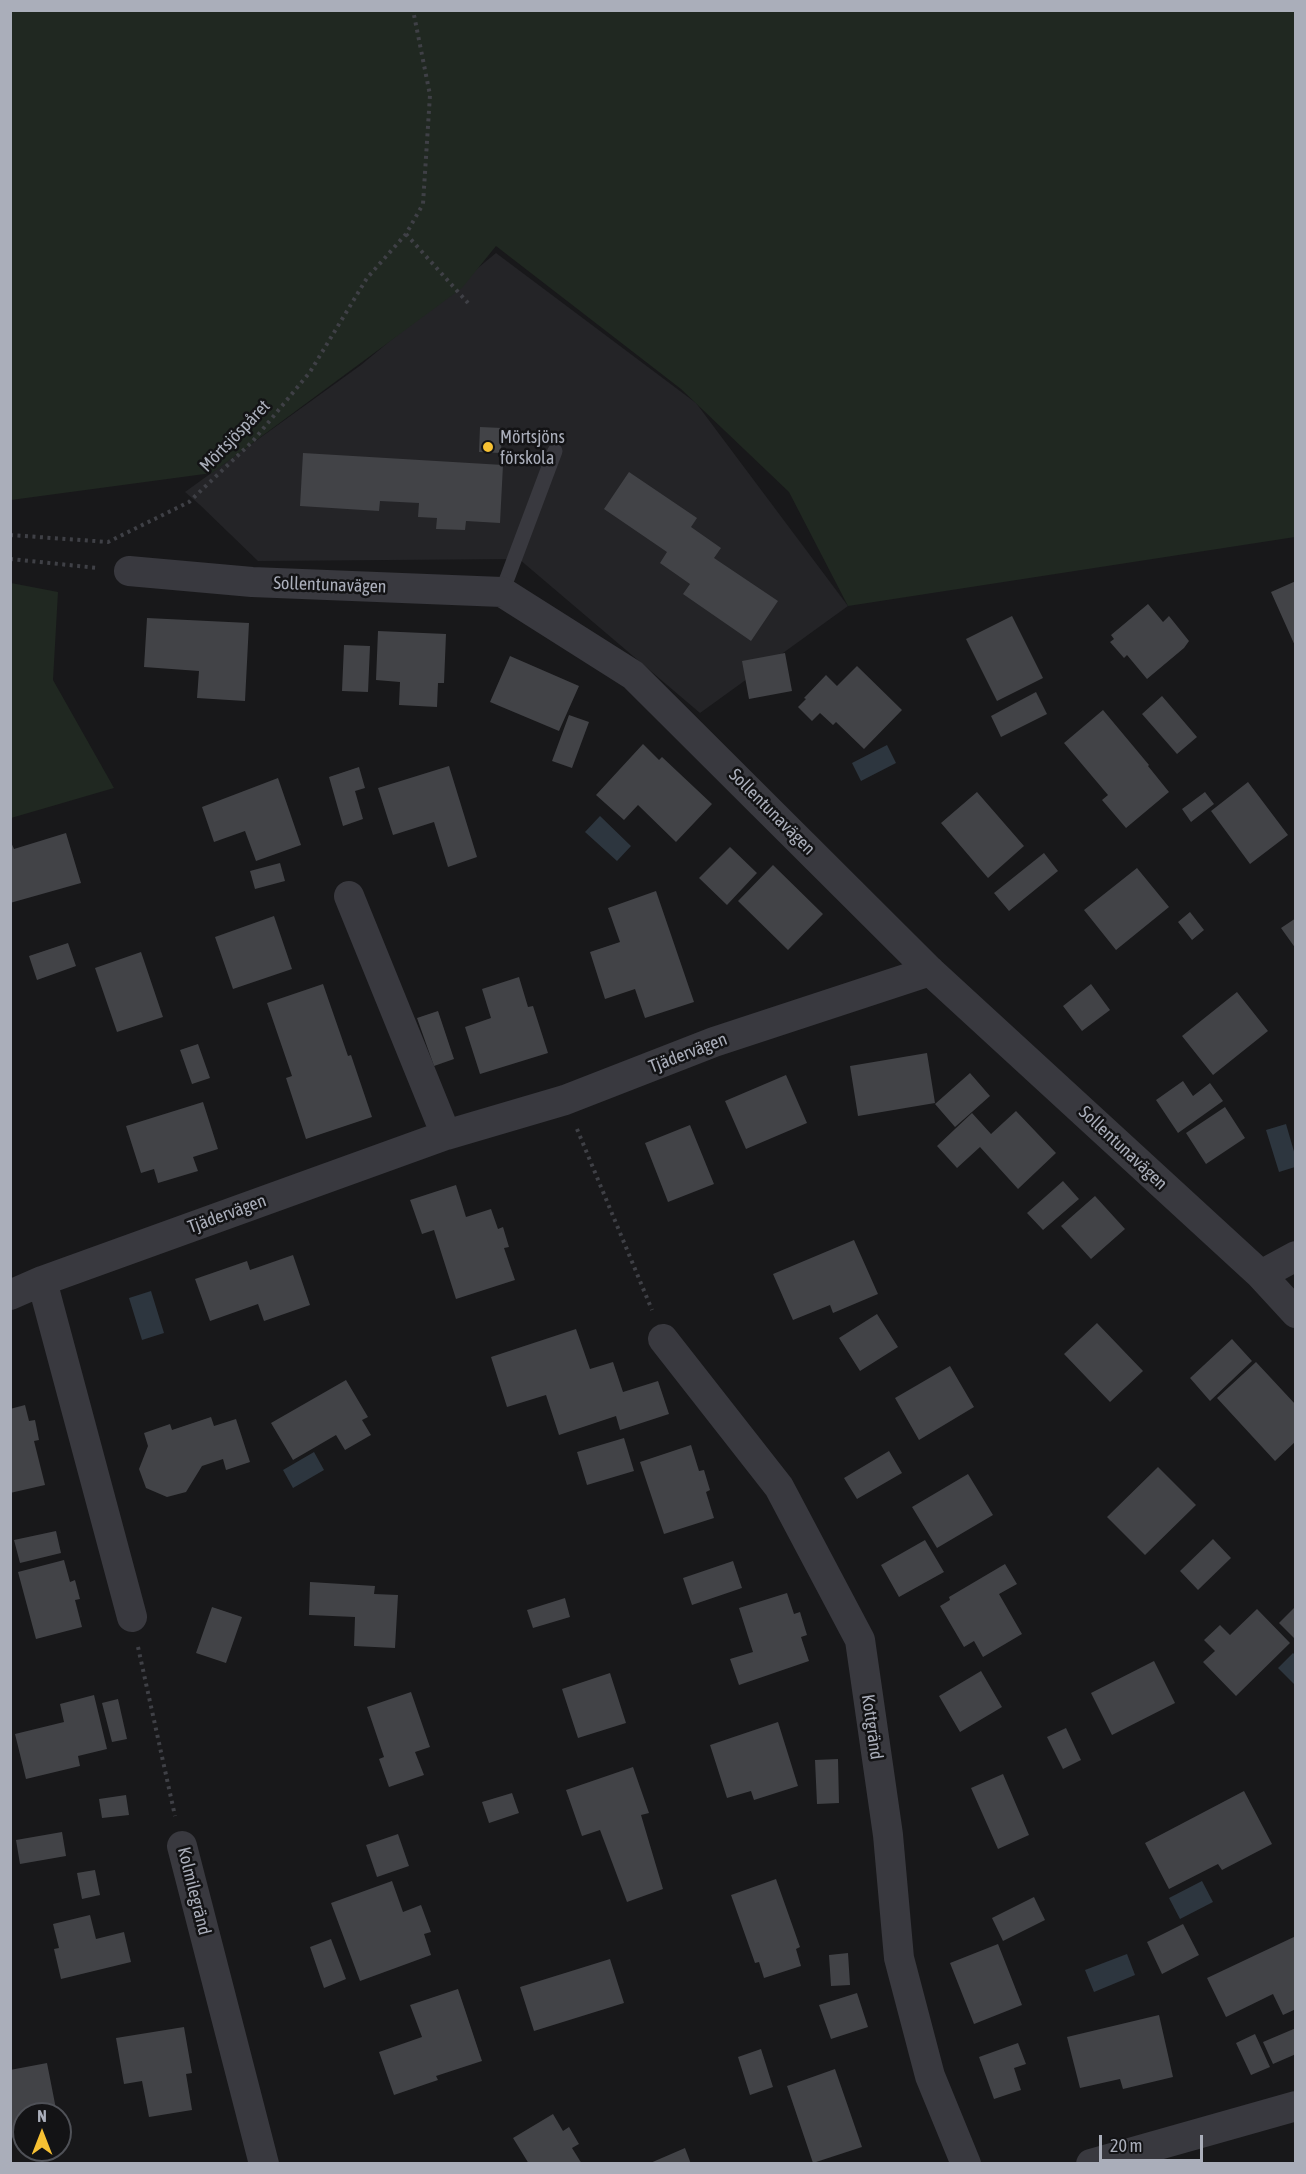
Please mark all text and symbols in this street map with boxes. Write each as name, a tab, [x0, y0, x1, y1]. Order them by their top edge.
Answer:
street label: Mörtsjöspåret	[195, 396, 275, 476]
place label: Mörtsjöns förskola	[500, 426, 565, 468]
marker: Mörtsjöns förskola	[481, 440, 495, 454]
street label: Sollentunavägen	[273, 572, 387, 598]
street label: Sollentunavägen	[724, 764, 820, 860]
street label: Tjädervägen	[646, 1028, 730, 1078]
street label: Sollentunavägen	[1074, 1102, 1172, 1194]
street label: Tjädervägen	[185, 1190, 269, 1238]
street label: Kottgränd	[857, 1693, 887, 1761]
street label: Kolmilegränd	[173, 1845, 215, 1937]
north arrow	[12, 2102, 72, 2162]
text: N	[37, 2107, 47, 2125]
scale bar	[1102, 2123, 1206, 2161]
text: 20 m	[1110, 2135, 1142, 2156]

